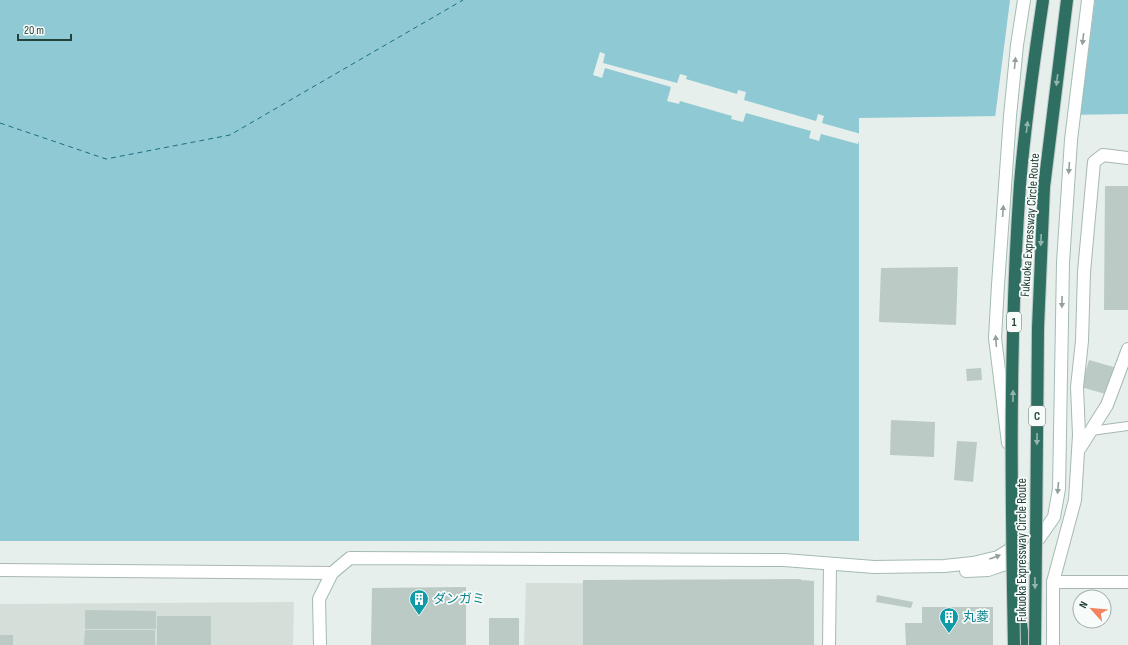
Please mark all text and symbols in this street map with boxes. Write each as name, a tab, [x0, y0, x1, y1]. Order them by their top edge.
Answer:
scale bar	[18, 16, 71, 42]
text: 20 m	[24, 23, 44, 38]
one-way arrow	[1080, 33, 1086, 45]
one-way arrow	[1012, 57, 1019, 69]
one-way arrow	[1053, 74, 1060, 86]
one-way arrow	[1024, 121, 1030, 133]
street label: Fukuoka Expressway Circle Route	[1017, 153, 1043, 297]
one-way arrow	[1066, 162, 1072, 175]
one-way arrow	[1000, 205, 1007, 217]
one-way arrow	[1038, 234, 1045, 246]
one-way arrow	[1059, 296, 1065, 309]
road number: 1	[1007, 312, 1021, 332]
one-way arrow	[993, 334, 999, 347]
one-way arrow	[1010, 389, 1016, 402]
road number: C	[1029, 406, 1045, 426]
one-way arrow	[1034, 433, 1040, 446]
street label: Fukuoka Expressway Circle Route	[1014, 478, 1030, 622]
one-way arrow	[1055, 482, 1061, 494]
one-way arrow	[990, 554, 1002, 560]
one-way arrow	[1032, 577, 1039, 589]
building icon: ダンガミ	[408, 588, 430, 616]
north arrow	[1072, 589, 1112, 629]
place label: ダンガミ	[433, 591, 485, 607]
text: N	[1076, 599, 1091, 610]
building icon: 丸菱	[938, 606, 960, 634]
place label: 丸菱	[963, 609, 989, 625]

